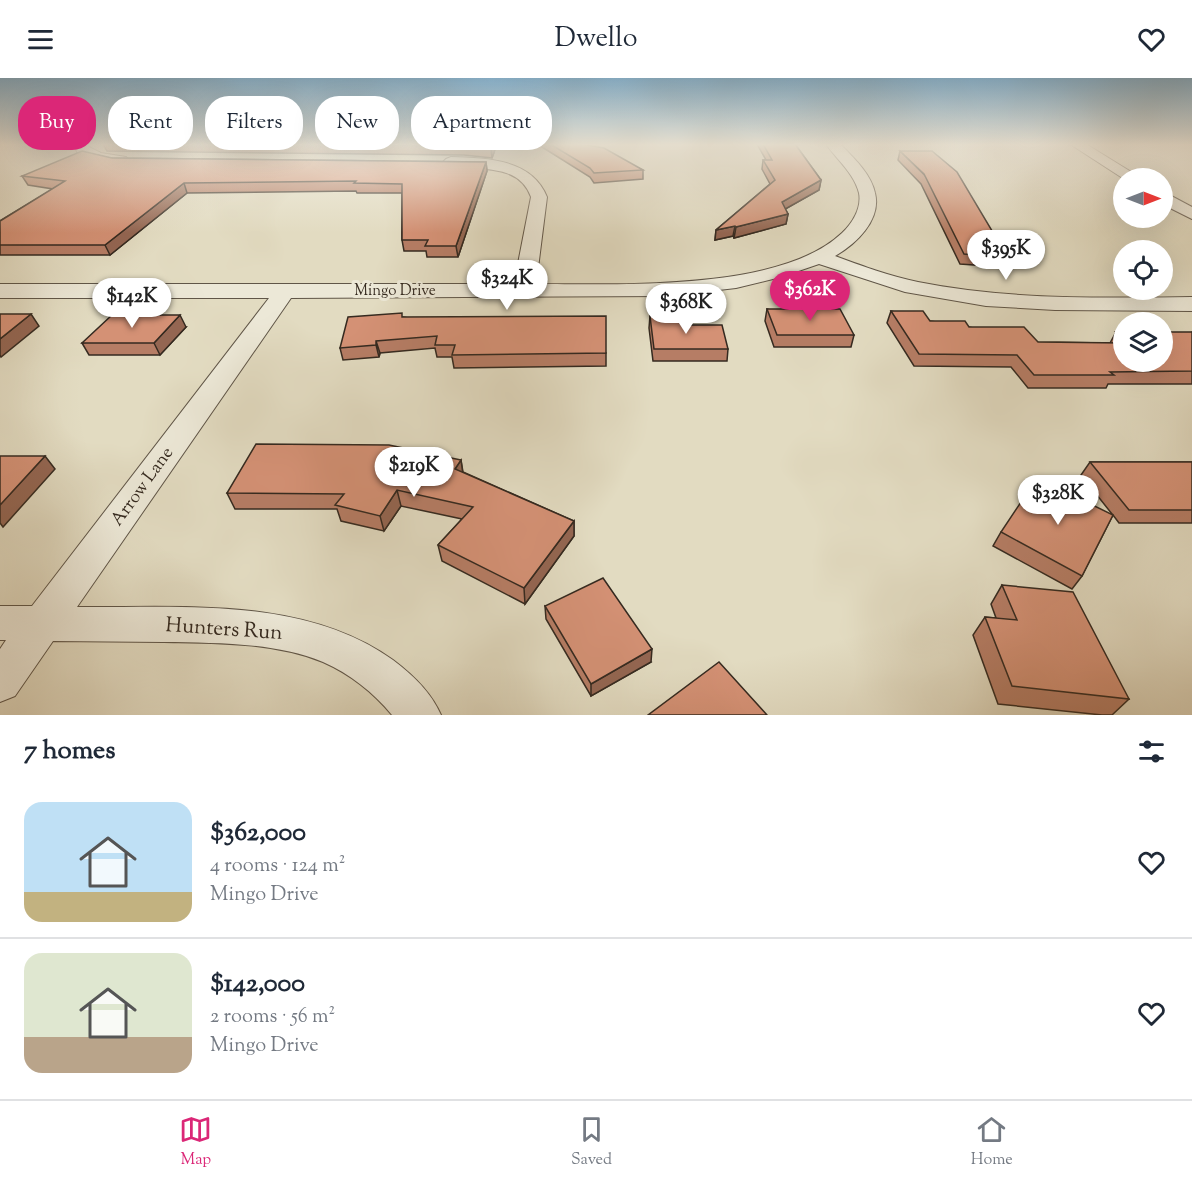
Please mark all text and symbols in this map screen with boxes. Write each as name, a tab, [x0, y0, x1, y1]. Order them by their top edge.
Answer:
text: Dwello	[555, 20, 637, 59]
icon: menu	[24, 23, 57, 56]
icon: heart	[1135, 23, 1168, 56]
chip: Buy	[18, 96, 96, 150]
chip: Rent	[108, 96, 193, 150]
chip: Filters	[205, 96, 303, 150]
chip: New	[315, 96, 399, 150]
chip: Apartment	[411, 96, 552, 150]
north arrow	[1113, 168, 1173, 228]
map controls	[1113, 168, 1173, 372]
pin: $395K	[964, 230, 1048, 281]
text: $395K	[981, 235, 1031, 264]
button: locate	[1113, 240, 1173, 300]
pin: $324K	[465, 260, 549, 311]
text: $324K	[481, 265, 533, 294]
pin: $362K	[768, 271, 852, 322]
text: $362K	[784, 276, 836, 305]
pin: $142K	[90, 278, 174, 329]
street label: Mingo Drive	[354, 281, 436, 302]
text: $142K	[106, 283, 158, 312]
pin: $368K	[644, 284, 728, 335]
text: $368K	[660, 289, 712, 318]
button: layers	[1113, 312, 1173, 372]
street label: Arrow Lane	[105, 442, 181, 532]
pin: $219K	[372, 447, 456, 498]
text: $219K	[389, 452, 439, 481]
pin: $328K	[1016, 475, 1100, 526]
text: $328K	[1032, 480, 1084, 509]
street label: Hunters Run	[164, 611, 284, 649]
text: 7 homes	[24, 733, 115, 770]
icon: filters	[1135, 735, 1168, 768]
text: $362,000	[210, 815, 306, 852]
icon: home	[72, 826, 144, 898]
icon: heart	[1135, 846, 1168, 879]
text: 4 rooms · 124 m²	[210, 852, 345, 881]
text: Mingo Drive	[210, 881, 319, 910]
text: $142,000	[210, 966, 305, 1003]
icon: home	[72, 977, 144, 1049]
icon: heart	[1135, 997, 1168, 1030]
text: 2 rooms · 56 m²	[210, 1003, 335, 1032]
text: Mingo Drive	[210, 1032, 319, 1061]
tab: Map	[179, 1113, 212, 1172]
tab: Saved	[571, 1113, 612, 1172]
tab: Home	[971, 1113, 1013, 1172]

